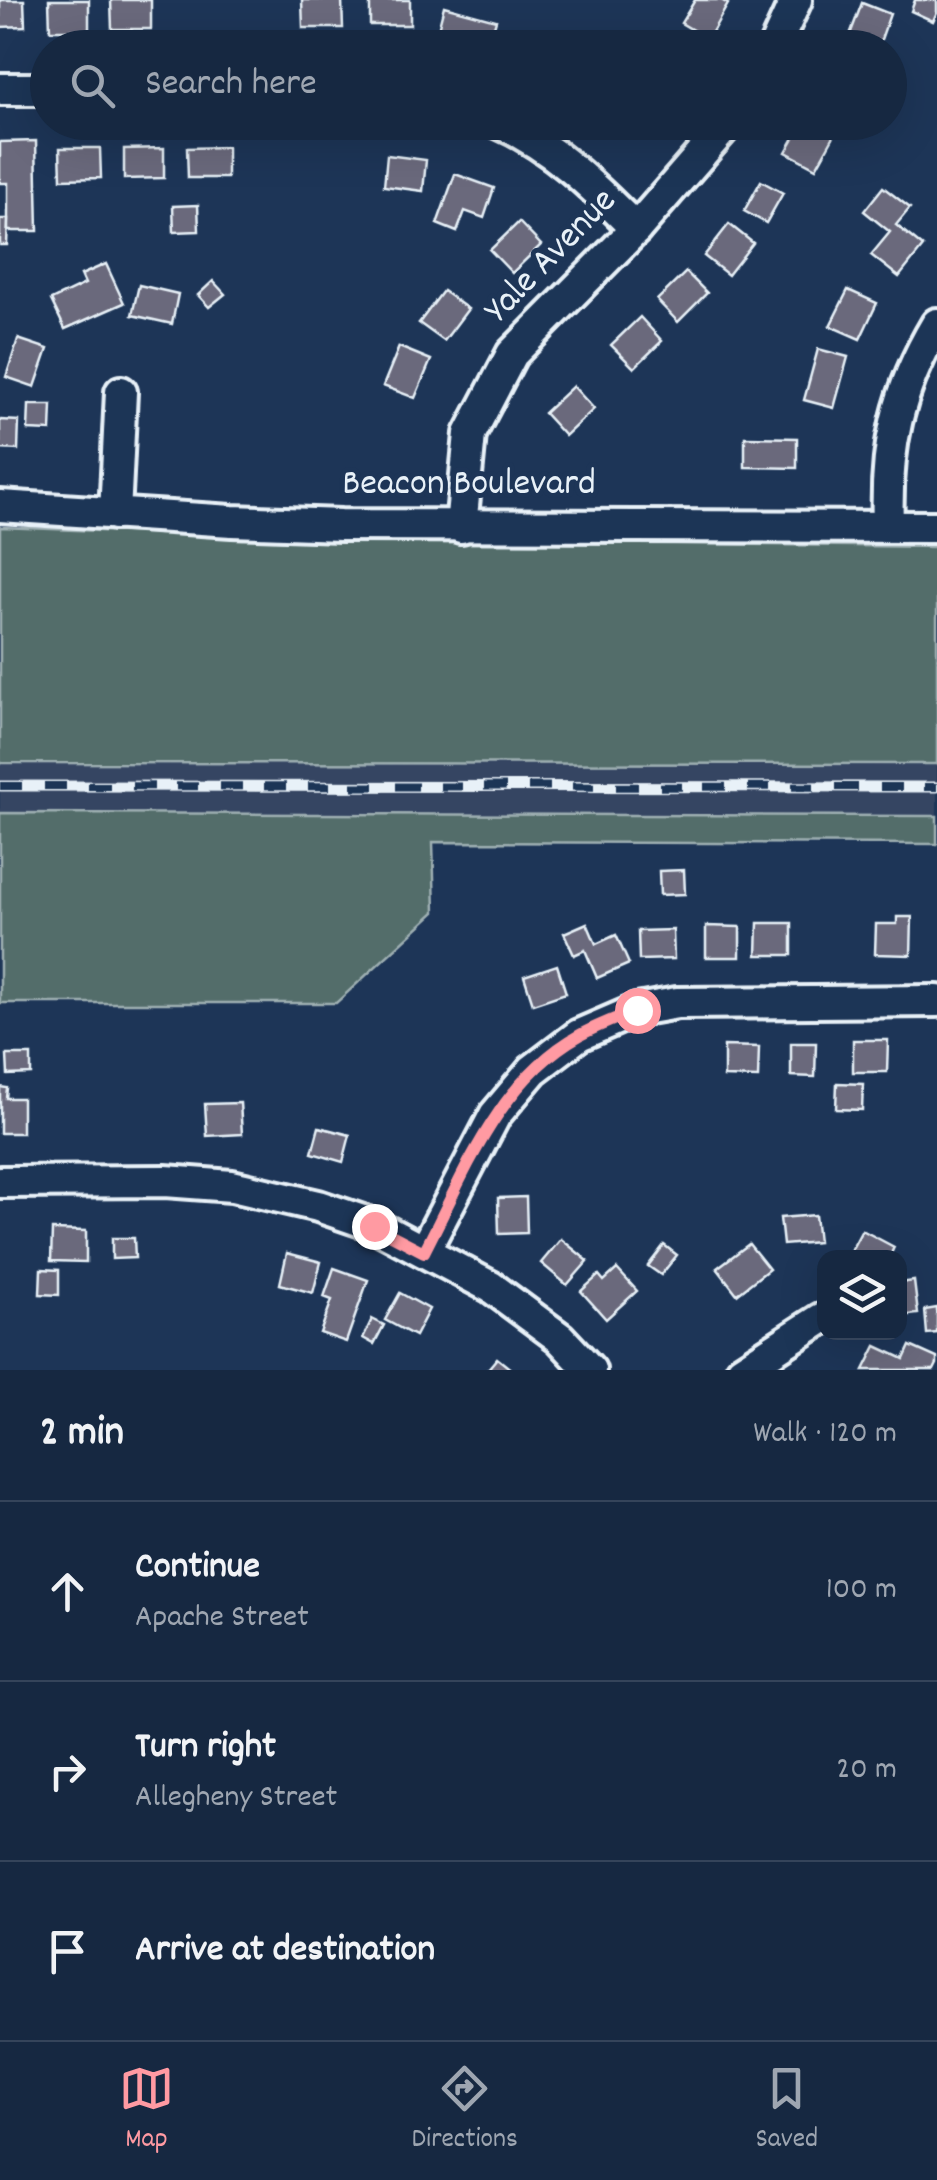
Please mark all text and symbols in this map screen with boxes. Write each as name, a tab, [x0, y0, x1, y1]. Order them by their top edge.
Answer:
search box	[30, 30, 907, 140]
icon: search	[65, 58, 120, 113]
text: Search here	[145, 58, 317, 113]
street label: Yale Avenue	[473, 177, 631, 337]
street label: Beacon Boulevard	[342, 458, 596, 513]
route start	[615, 988, 661, 1034]
route end	[352, 1204, 398, 1250]
map controls	[817, 1250, 907, 1340]
button: layers	[817, 1250, 907, 1340]
text: 2 min	[40, 1405, 124, 1465]
text: Walk · 120 m	[753, 1412, 897, 1458]
text: Continue	[135, 1541, 260, 1596]
icon: ahead	[40, 1564, 95, 1619]
text: 100 m	[826, 1568, 897, 1614]
text: Apache Street	[135, 1596, 309, 1642]
text: Turn right	[135, 1721, 276, 1776]
icon: right	[40, 1744, 95, 1799]
text: 20 m	[836, 1748, 897, 1794]
text: Allegheny Street	[135, 1776, 337, 1822]
icon: arrive	[40, 1924, 95, 1979]
text: Arrive at destination	[135, 1924, 435, 1979]
tab: Map	[119, 2061, 174, 2161]
tab: Directions	[412, 2061, 518, 2161]
tab: Saved	[756, 2061, 818, 2161]

